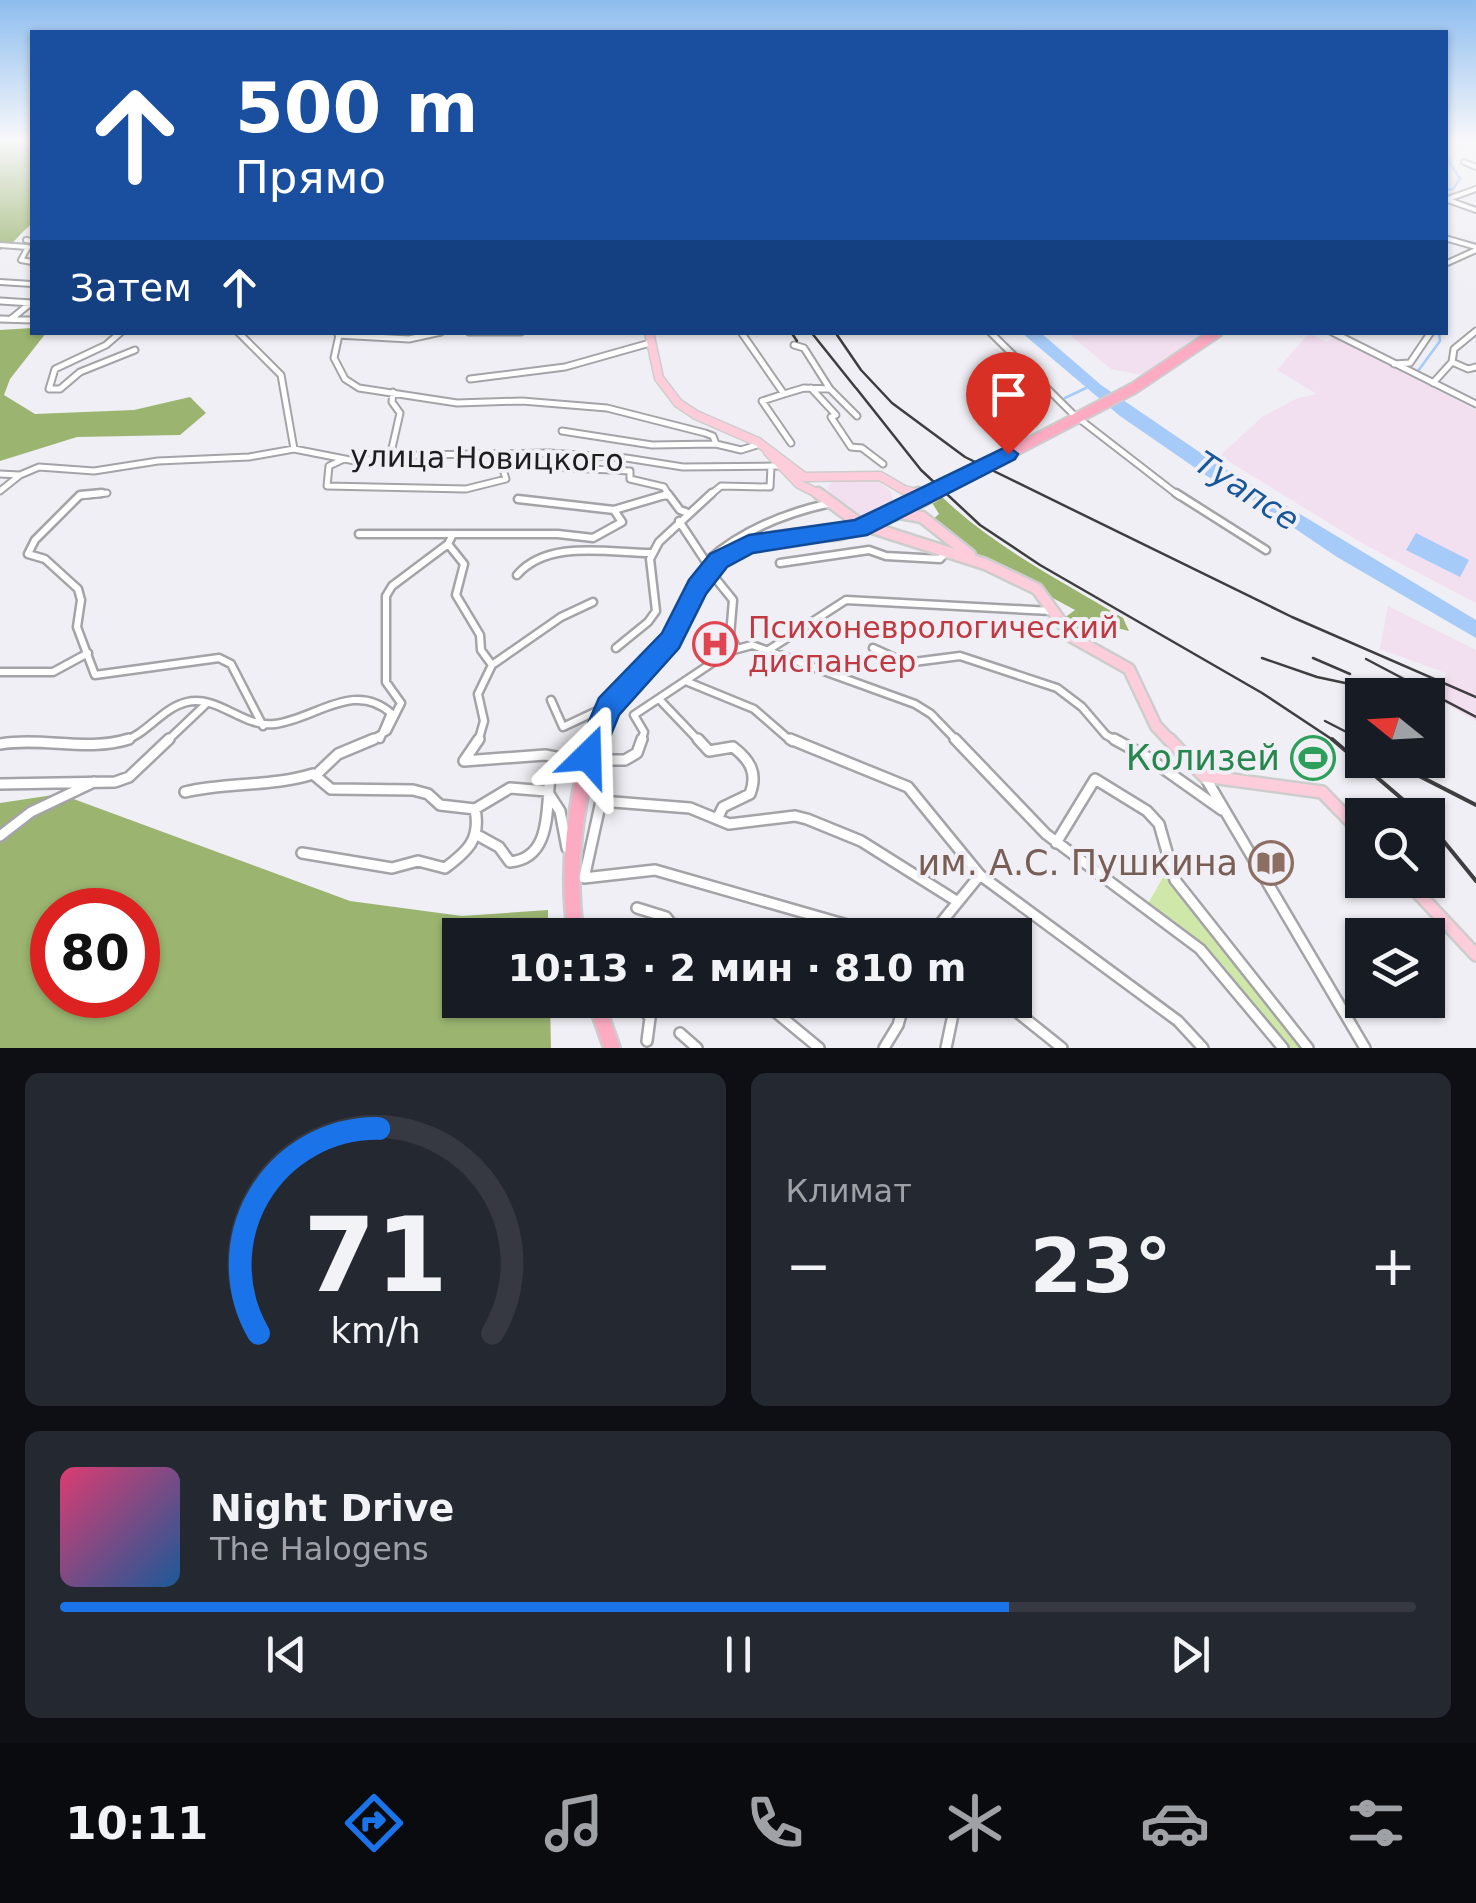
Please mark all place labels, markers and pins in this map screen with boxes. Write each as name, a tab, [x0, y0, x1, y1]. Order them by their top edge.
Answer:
pin	[966, 352, 1051, 455]
place label: Психоневрологический диспансер	[748, 610, 1118, 679]
hospital icon: Психоневрологический диспансер	[692, 621, 738, 667]
sports icon: Колизей	[1290, 735, 1336, 781]
place label: Колизей	[1126, 738, 1280, 778]
library icon: им. А.С. Пушкина	[1248, 840, 1294, 886]
place label: им. А.С. Пушкина	[918, 843, 1238, 883]

